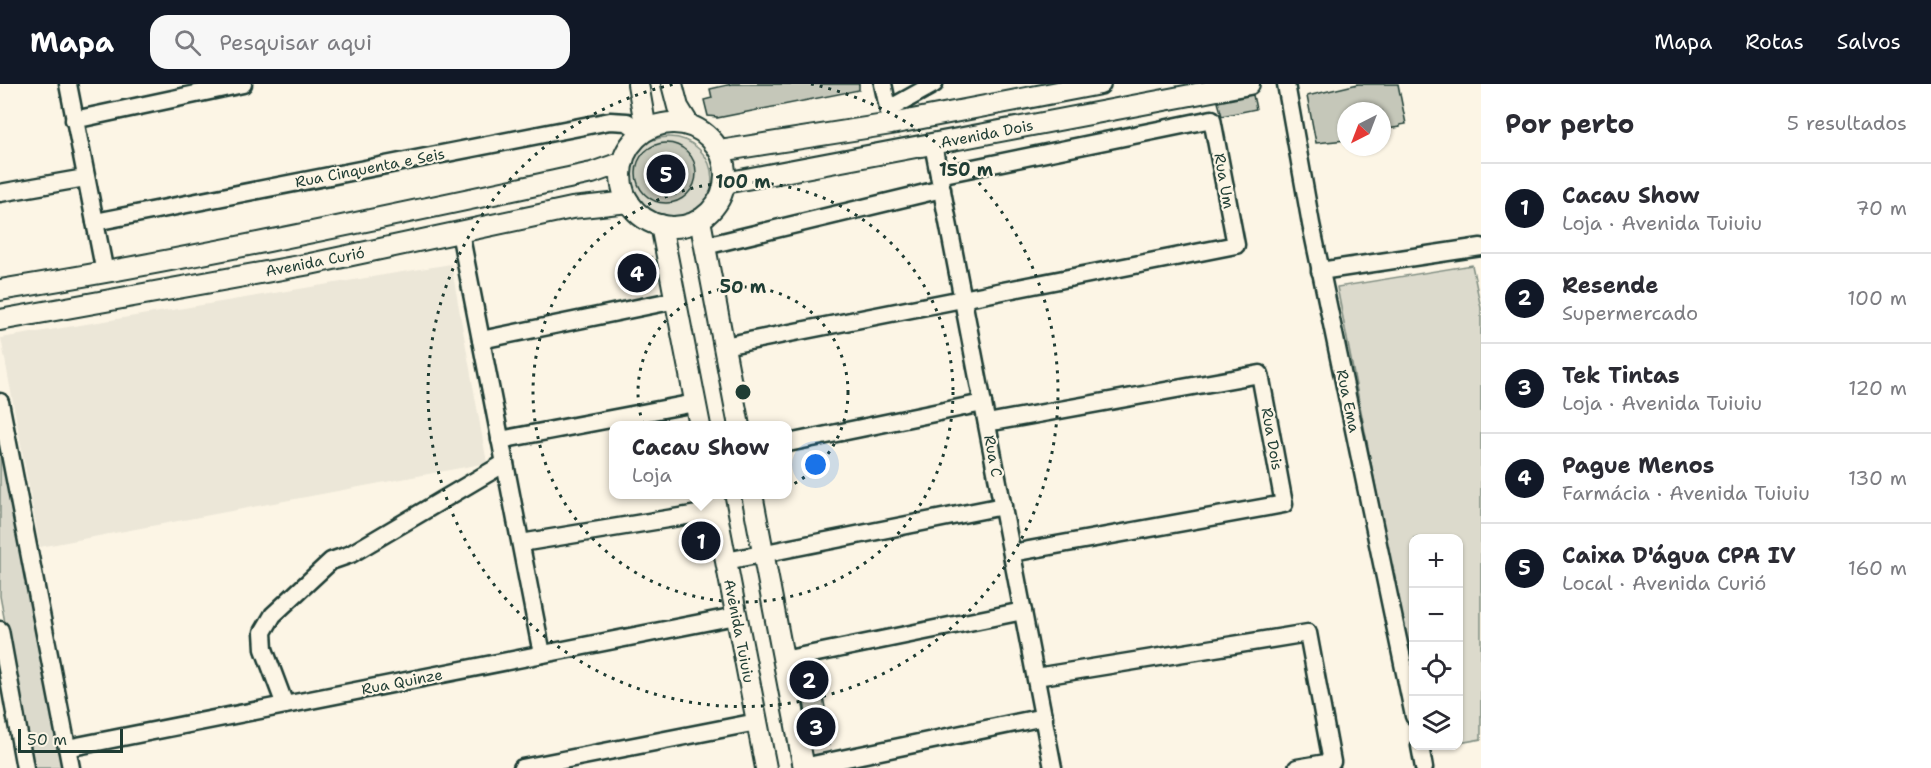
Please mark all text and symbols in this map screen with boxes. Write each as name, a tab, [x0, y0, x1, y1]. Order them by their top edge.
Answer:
search box	[150, 15, 570, 69]
text: Mapa	[30, 23, 114, 61]
icon: search	[171, 26, 204, 59]
text: Pesquisar aqui	[219, 28, 372, 57]
text: Mapa	[1654, 28, 1712, 56]
text: Rotas	[1745, 28, 1804, 56]
text: Salvos	[1837, 28, 1901, 56]
north arrow	[1337, 102, 1391, 156]
text: Por perto	[1505, 106, 1634, 141]
text: 5 resultados	[1787, 110, 1907, 136]
street label: Avenida Dois	[939, 115, 1035, 153]
street label: Rua Cinquenta e Seis	[293, 144, 447, 192]
pin: 5	[646, 152, 686, 196]
street label: Rua Um	[1209, 152, 1239, 210]
text: 150 m	[939, 158, 994, 182]
text: 100 m	[715, 170, 771, 194]
text: Cacau Show	[1562, 181, 1699, 210]
text: 1	[1520, 195, 1529, 221]
text: 70 m	[1855, 195, 1907, 221]
text: Loja · Avenida Tuiuiu	[1562, 210, 1762, 236]
street label: Avenida Curió	[264, 243, 366, 281]
pin: 4	[618, 250, 656, 296]
text: Resende	[1562, 271, 1658, 300]
text: 50 m	[720, 275, 767, 299]
text: 2	[1518, 285, 1532, 311]
text: 100 m	[1847, 285, 1907, 311]
text: Supermercado	[1562, 300, 1698, 326]
text: Tek Tintas	[1562, 361, 1680, 390]
street label: Rua Ema	[1332, 368, 1365, 435]
text: 3	[1518, 375, 1532, 401]
text: 120 m	[1848, 375, 1907, 401]
centre of rings	[733, 382, 753, 402]
text: Loja · Avenida Tuiuiu	[1562, 390, 1762, 416]
street label: Rua Dois	[1257, 406, 1287, 472]
popup	[609, 421, 792, 499]
text: Cacau Show	[632, 433, 769, 462]
street label: Rua C	[979, 433, 1007, 479]
your location	[801, 450, 830, 479]
text: Pague Menos	[1562, 451, 1714, 480]
text: Loja	[632, 462, 672, 488]
text: 4	[1518, 465, 1532, 491]
text: 130 m	[1848, 465, 1907, 491]
text: Farmácia · Avenida Tuiuiu	[1562, 480, 1810, 506]
pin: 1	[682, 518, 720, 564]
map controls	[1409, 534, 1463, 750]
button: +	[1409, 534, 1463, 588]
text: Caixa D'água CPA IV	[1562, 541, 1796, 570]
text: 5	[1518, 555, 1531, 581]
text: 160 m	[1848, 555, 1907, 581]
text: Local · Avenida Curió	[1562, 570, 1766, 596]
street label: Avenida Tuiuiu	[719, 577, 759, 685]
button: −	[1409, 588, 1463, 642]
button: locate	[1409, 642, 1463, 696]
pin: 2	[790, 658, 828, 702]
street label: Rua Quinze	[360, 664, 444, 700]
button: layers	[1409, 696, 1463, 750]
pin: 3	[796, 704, 836, 750]
scale bar	[18, 726, 123, 754]
text: 50 m	[27, 729, 67, 750]

